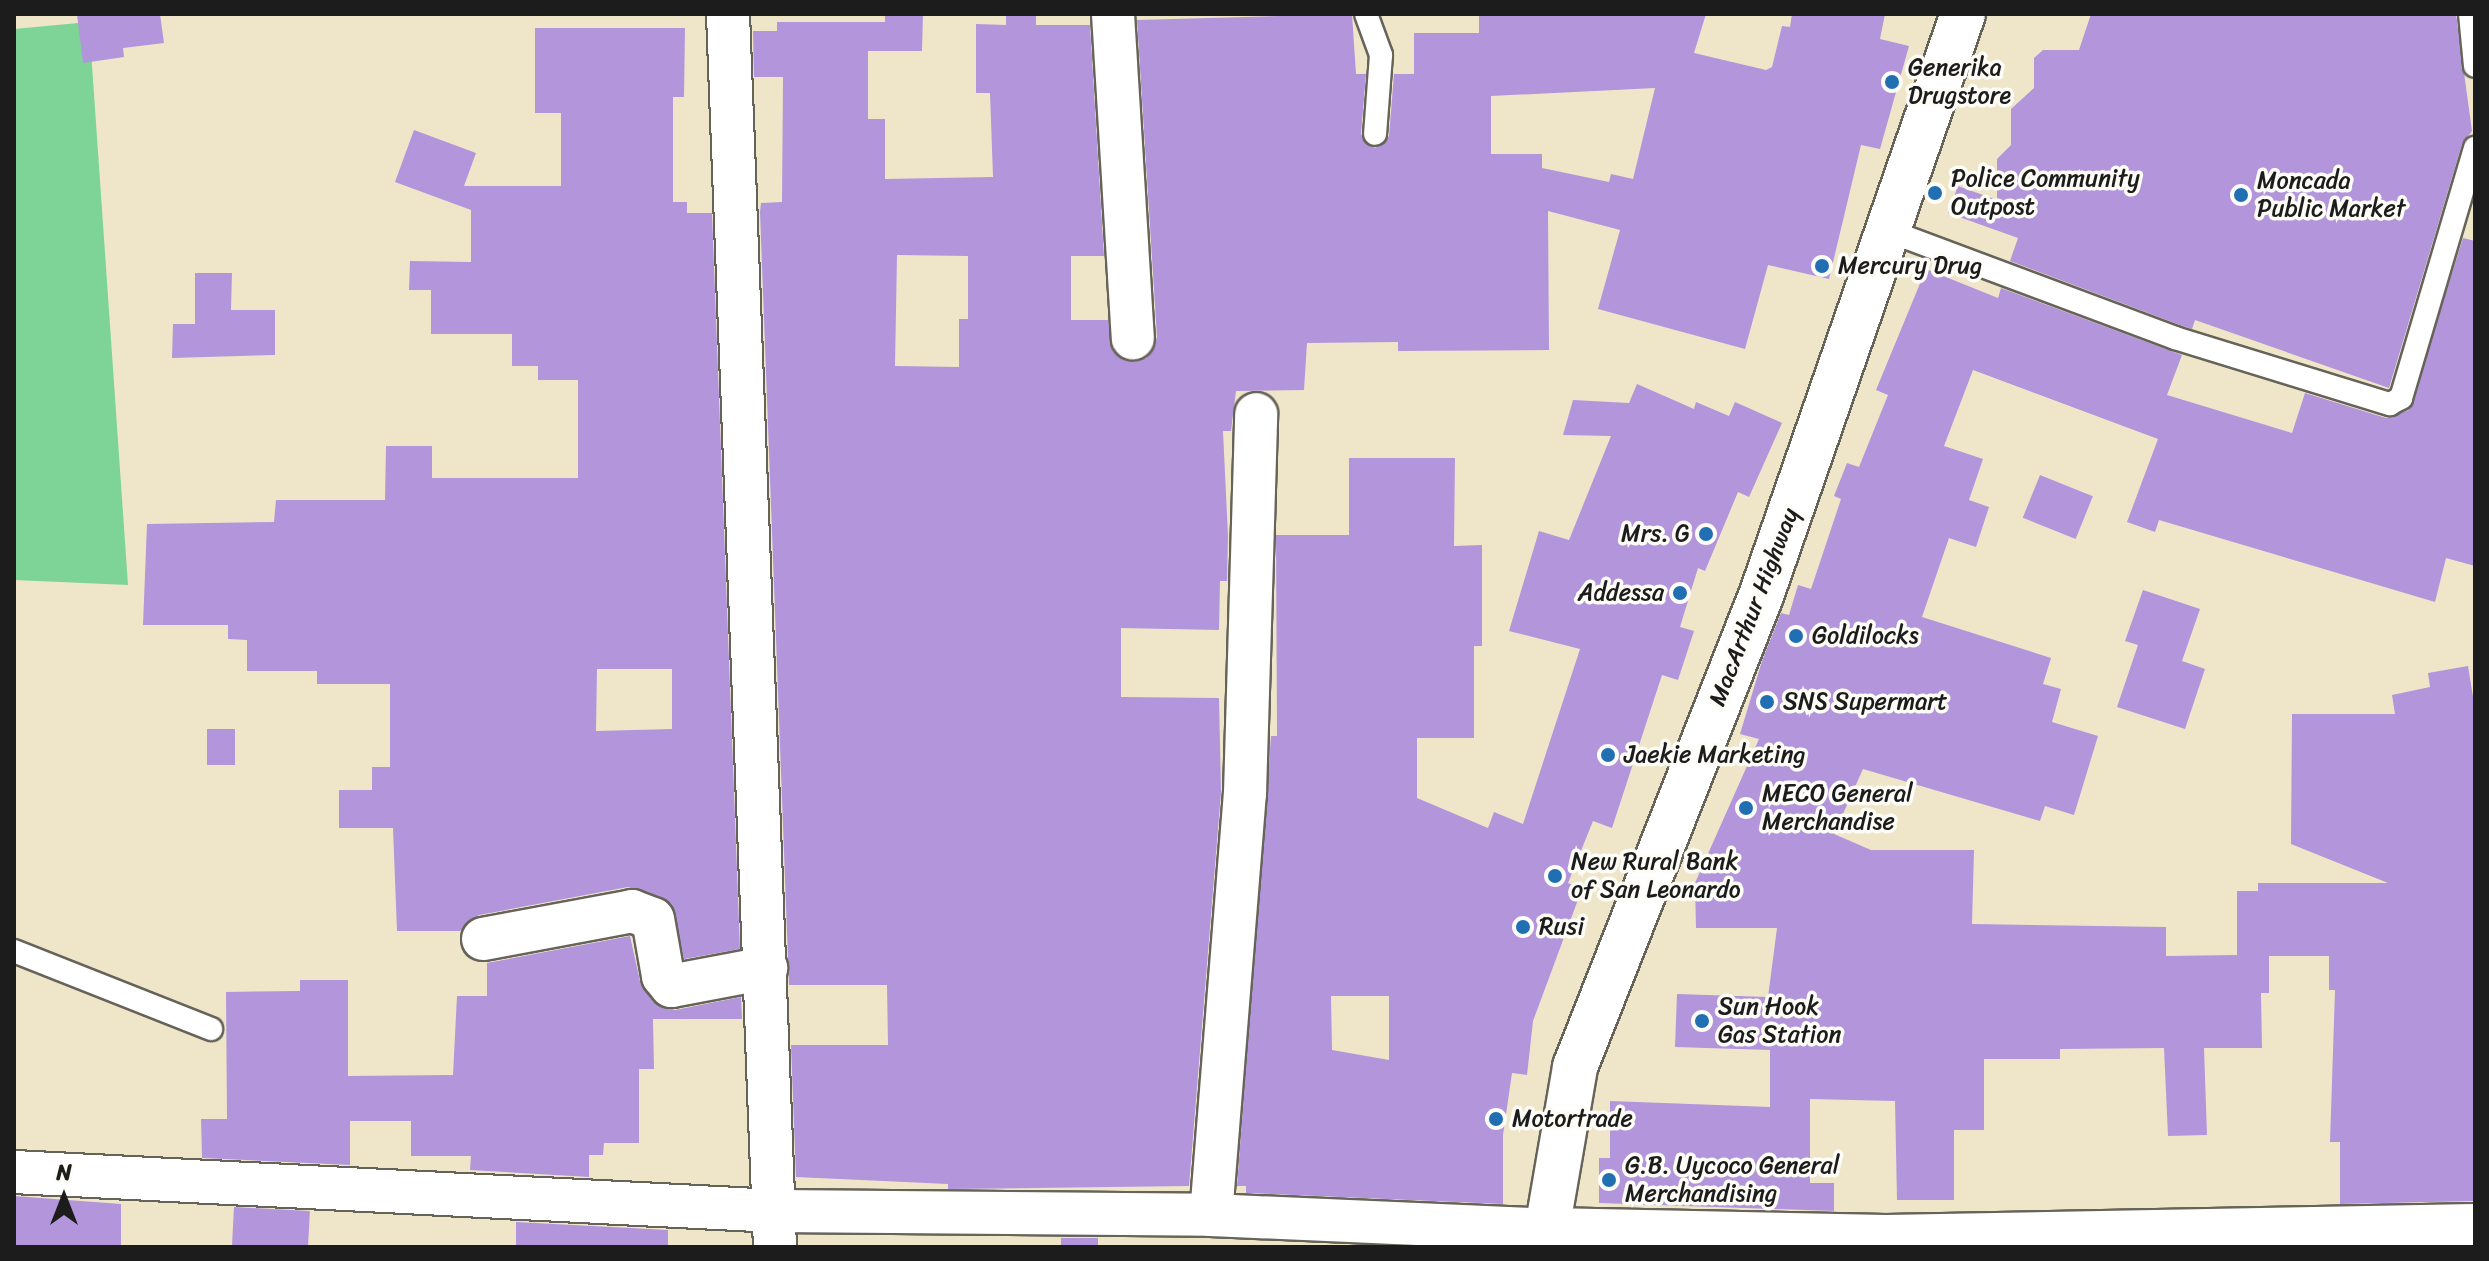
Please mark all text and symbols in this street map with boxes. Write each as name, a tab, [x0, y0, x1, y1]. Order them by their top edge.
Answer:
place label: Generika Drugstore	[1908, 54, 2011, 110]
marker: Generika Drugstore	[1883, 73, 1901, 91]
place label: Police Community Outpost	[1951, 165, 2141, 221]
place label: Moncada Public Market	[2257, 167, 2406, 223]
marker: Police Community Outpost	[1926, 184, 1944, 202]
marker: Moncada Public Market	[2232, 186, 2250, 204]
place label: Mercury Drug	[1838, 252, 1982, 280]
marker: Mercury Drug	[1813, 257, 1831, 275]
street label: MacArthur Highway	[1703, 504, 1805, 710]
place label: Mrs. G	[1621, 520, 1690, 548]
marker: Mrs. G	[1697, 525, 1715, 543]
place label: Addessa	[1578, 579, 1664, 607]
marker: Addessa	[1671, 584, 1689, 602]
place label: Goldilocks	[1812, 622, 1919, 650]
marker: Goldilocks	[1787, 627, 1805, 645]
place label: SNS Supermart	[1783, 688, 1948, 716]
marker: SNS Supermart	[1758, 693, 1776, 711]
place label: Jaekie Marketing	[1624, 741, 1805, 769]
marker: Jaekie Marketing	[1599, 746, 1617, 764]
place label: MECO General Merchandise	[1762, 780, 1913, 836]
marker: MECO General Merchandise	[1737, 799, 1755, 817]
place label: New Rural Bank of San Leonardo	[1571, 848, 1742, 904]
marker: New Rural Bank of San Leonardo	[1546, 867, 1564, 885]
place label: Rusi	[1539, 913, 1584, 941]
marker: Rusi	[1514, 918, 1532, 936]
place label: Sun Hook Gas Station	[1718, 993, 1842, 1049]
marker: Sun Hook Gas Station	[1693, 1012, 1711, 1030]
place label: Motortrade	[1512, 1105, 1633, 1133]
marker: Motortrade	[1487, 1110, 1505, 1128]
place label: G.B. Uycoco General Merchandising	[1625, 1152, 1840, 1208]
text: N	[56, 1153, 72, 1192]
north arrow	[24, 1157, 104, 1237]
marker: G.B. Uycoco General Merchandising	[1600, 1171, 1618, 1189]

